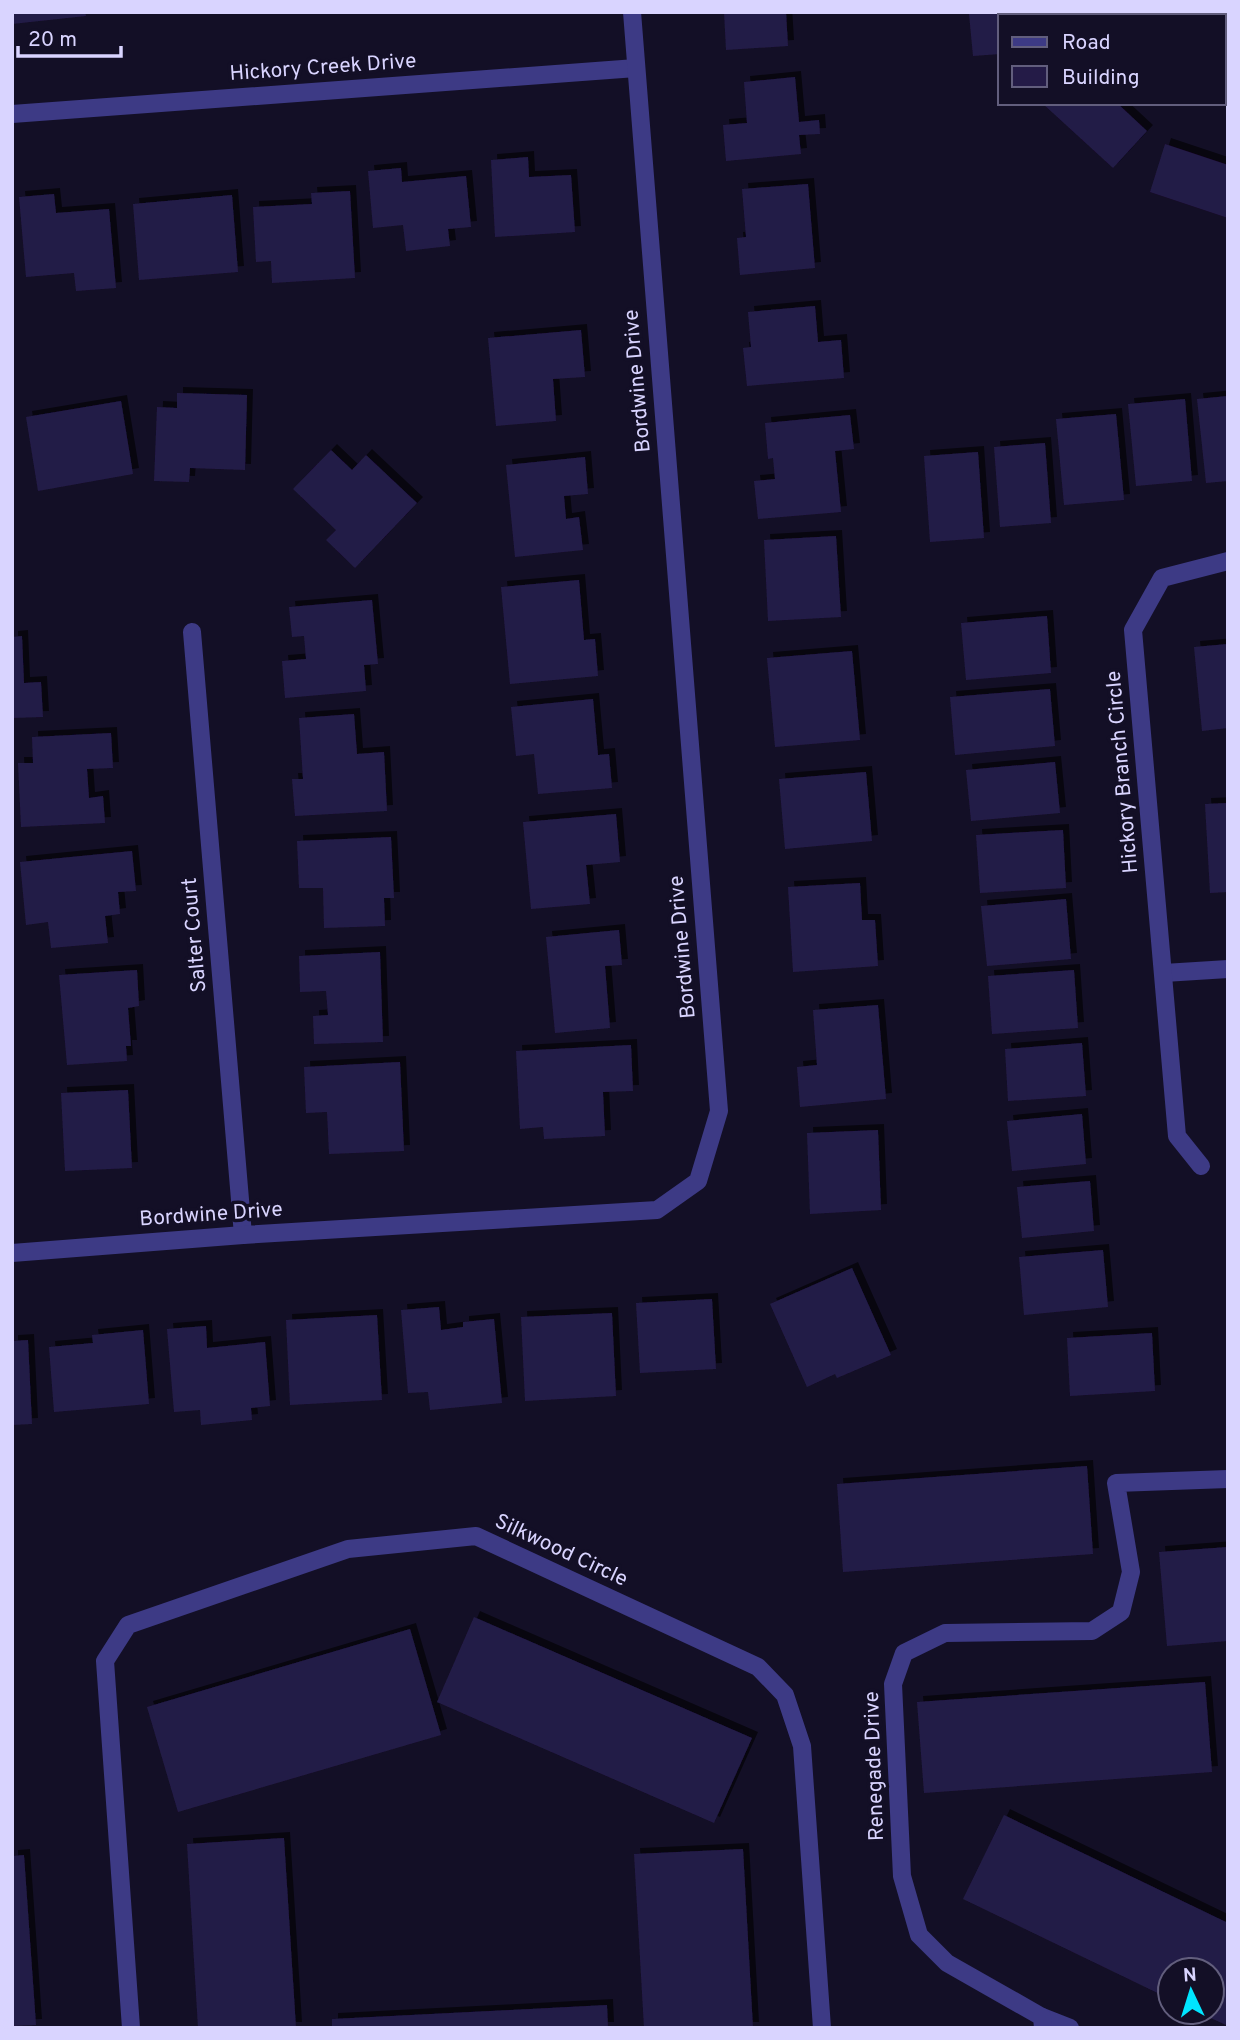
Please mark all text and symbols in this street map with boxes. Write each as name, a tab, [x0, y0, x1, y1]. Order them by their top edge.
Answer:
scale bar	[18, 14, 121, 58]
legend	[998, 14, 1226, 105]
text: 20 m	[28, 27, 77, 54]
text: Road	[1062, 30, 1111, 57]
street label: Hickory Creek Drive	[229, 48, 417, 88]
text: Building	[1062, 65, 1140, 92]
street label: Bordwine Drive	[618, 308, 658, 454]
street label: Hickory Branch Circle	[1101, 670, 1145, 874]
street label: Bordwine Drive	[663, 874, 703, 1020]
street label: Salter Court	[177, 876, 213, 994]
street label: Bordwine Drive	[138, 1197, 284, 1233]
street label: Silkwood Circle	[490, 1508, 632, 1594]
street label: Renegade Drive	[859, 1691, 891, 1841]
north arrow	[1156, 1956, 1226, 2026]
text: N	[1182, 1964, 1198, 1988]

